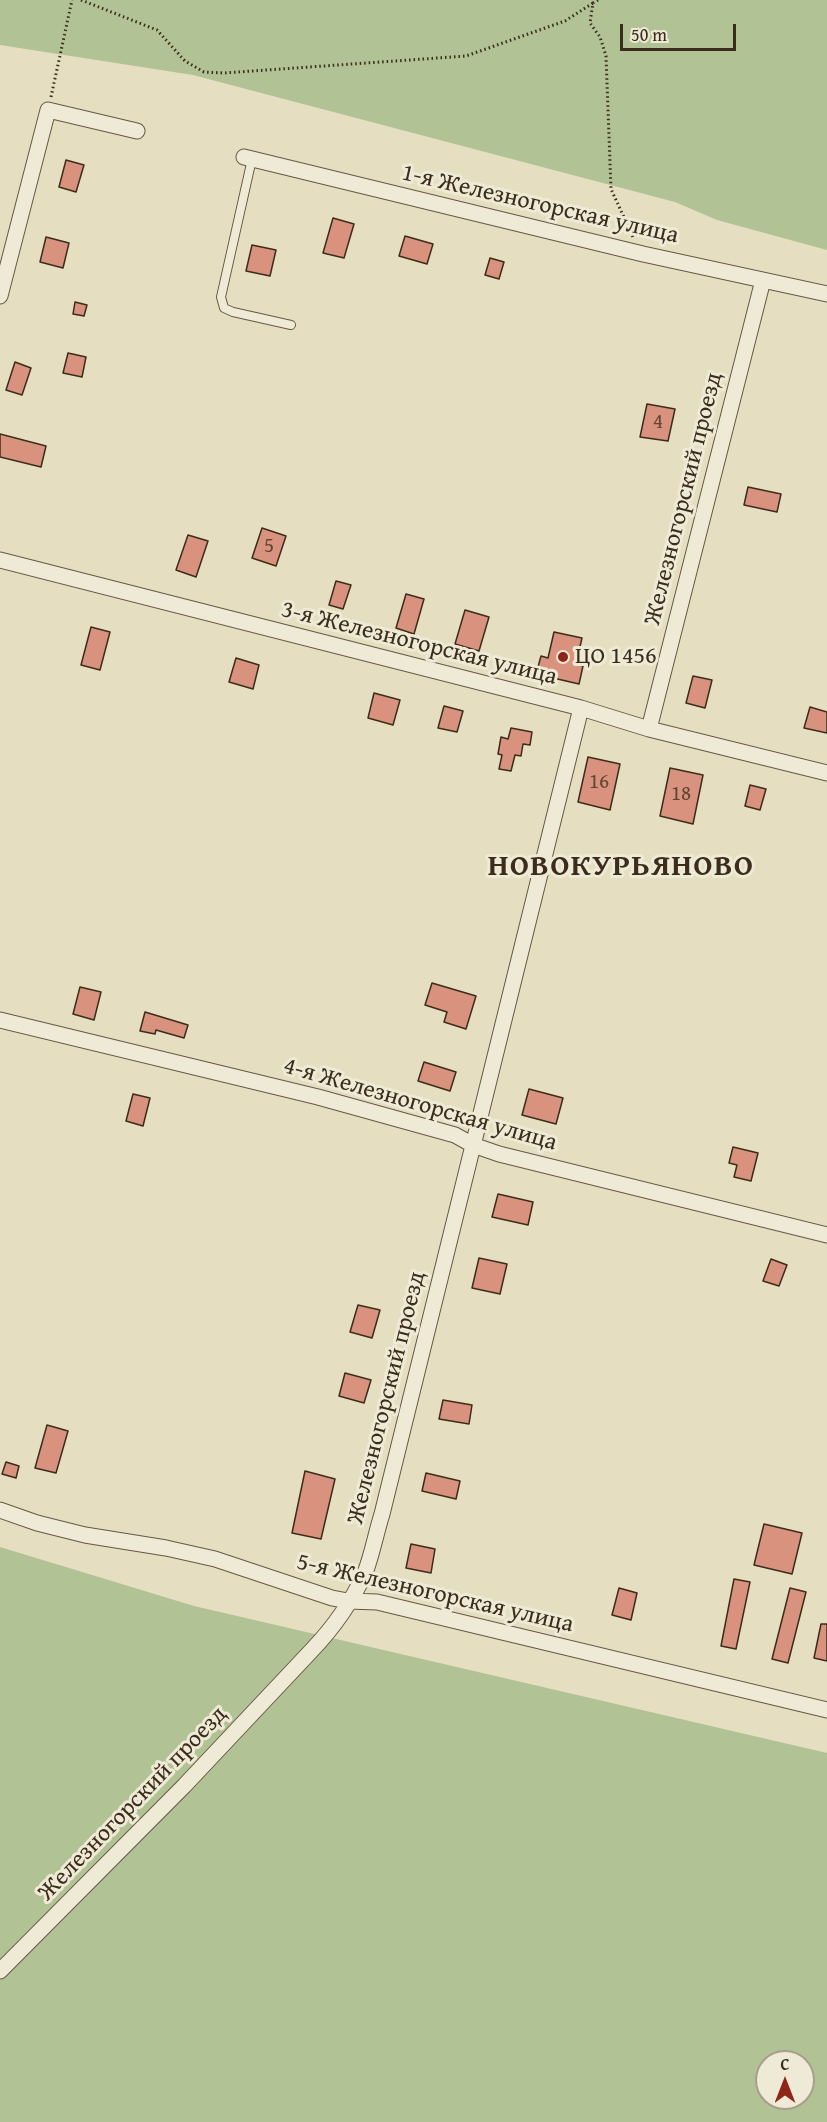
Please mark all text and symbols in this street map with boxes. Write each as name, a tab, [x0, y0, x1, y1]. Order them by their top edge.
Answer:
scale bar	[623, 12, 738, 50]
text: 50 m	[631, 21, 667, 48]
street label: 1-я Железногорская улица	[399, 159, 681, 251]
street label: Железногорский проезд	[639, 370, 729, 628]
house number: 4	[653, 410, 663, 436]
house number: 5	[264, 534, 274, 560]
street label: 3-я Железногорская улица	[278, 596, 560, 692]
place label: ЦО 1456	[575, 643, 657, 671]
marker: ЦО 1456	[556, 650, 570, 664]
house number: 16	[589, 770, 609, 796]
house number: 18	[671, 782, 691, 808]
district label: НОВОКУРЬЯНОВО	[488, 849, 754, 885]
street label: 4-я Железногорская улица	[280, 1052, 560, 1158]
street label: Железногорский проезд	[342, 1269, 432, 1527]
street label: 5-я Железногорская улица	[294, 1548, 576, 1640]
street label: Железногорский проезд	[33, 1701, 233, 1907]
north arrow	[755, 2050, 815, 2110]
text: С	[780, 2052, 790, 2076]

